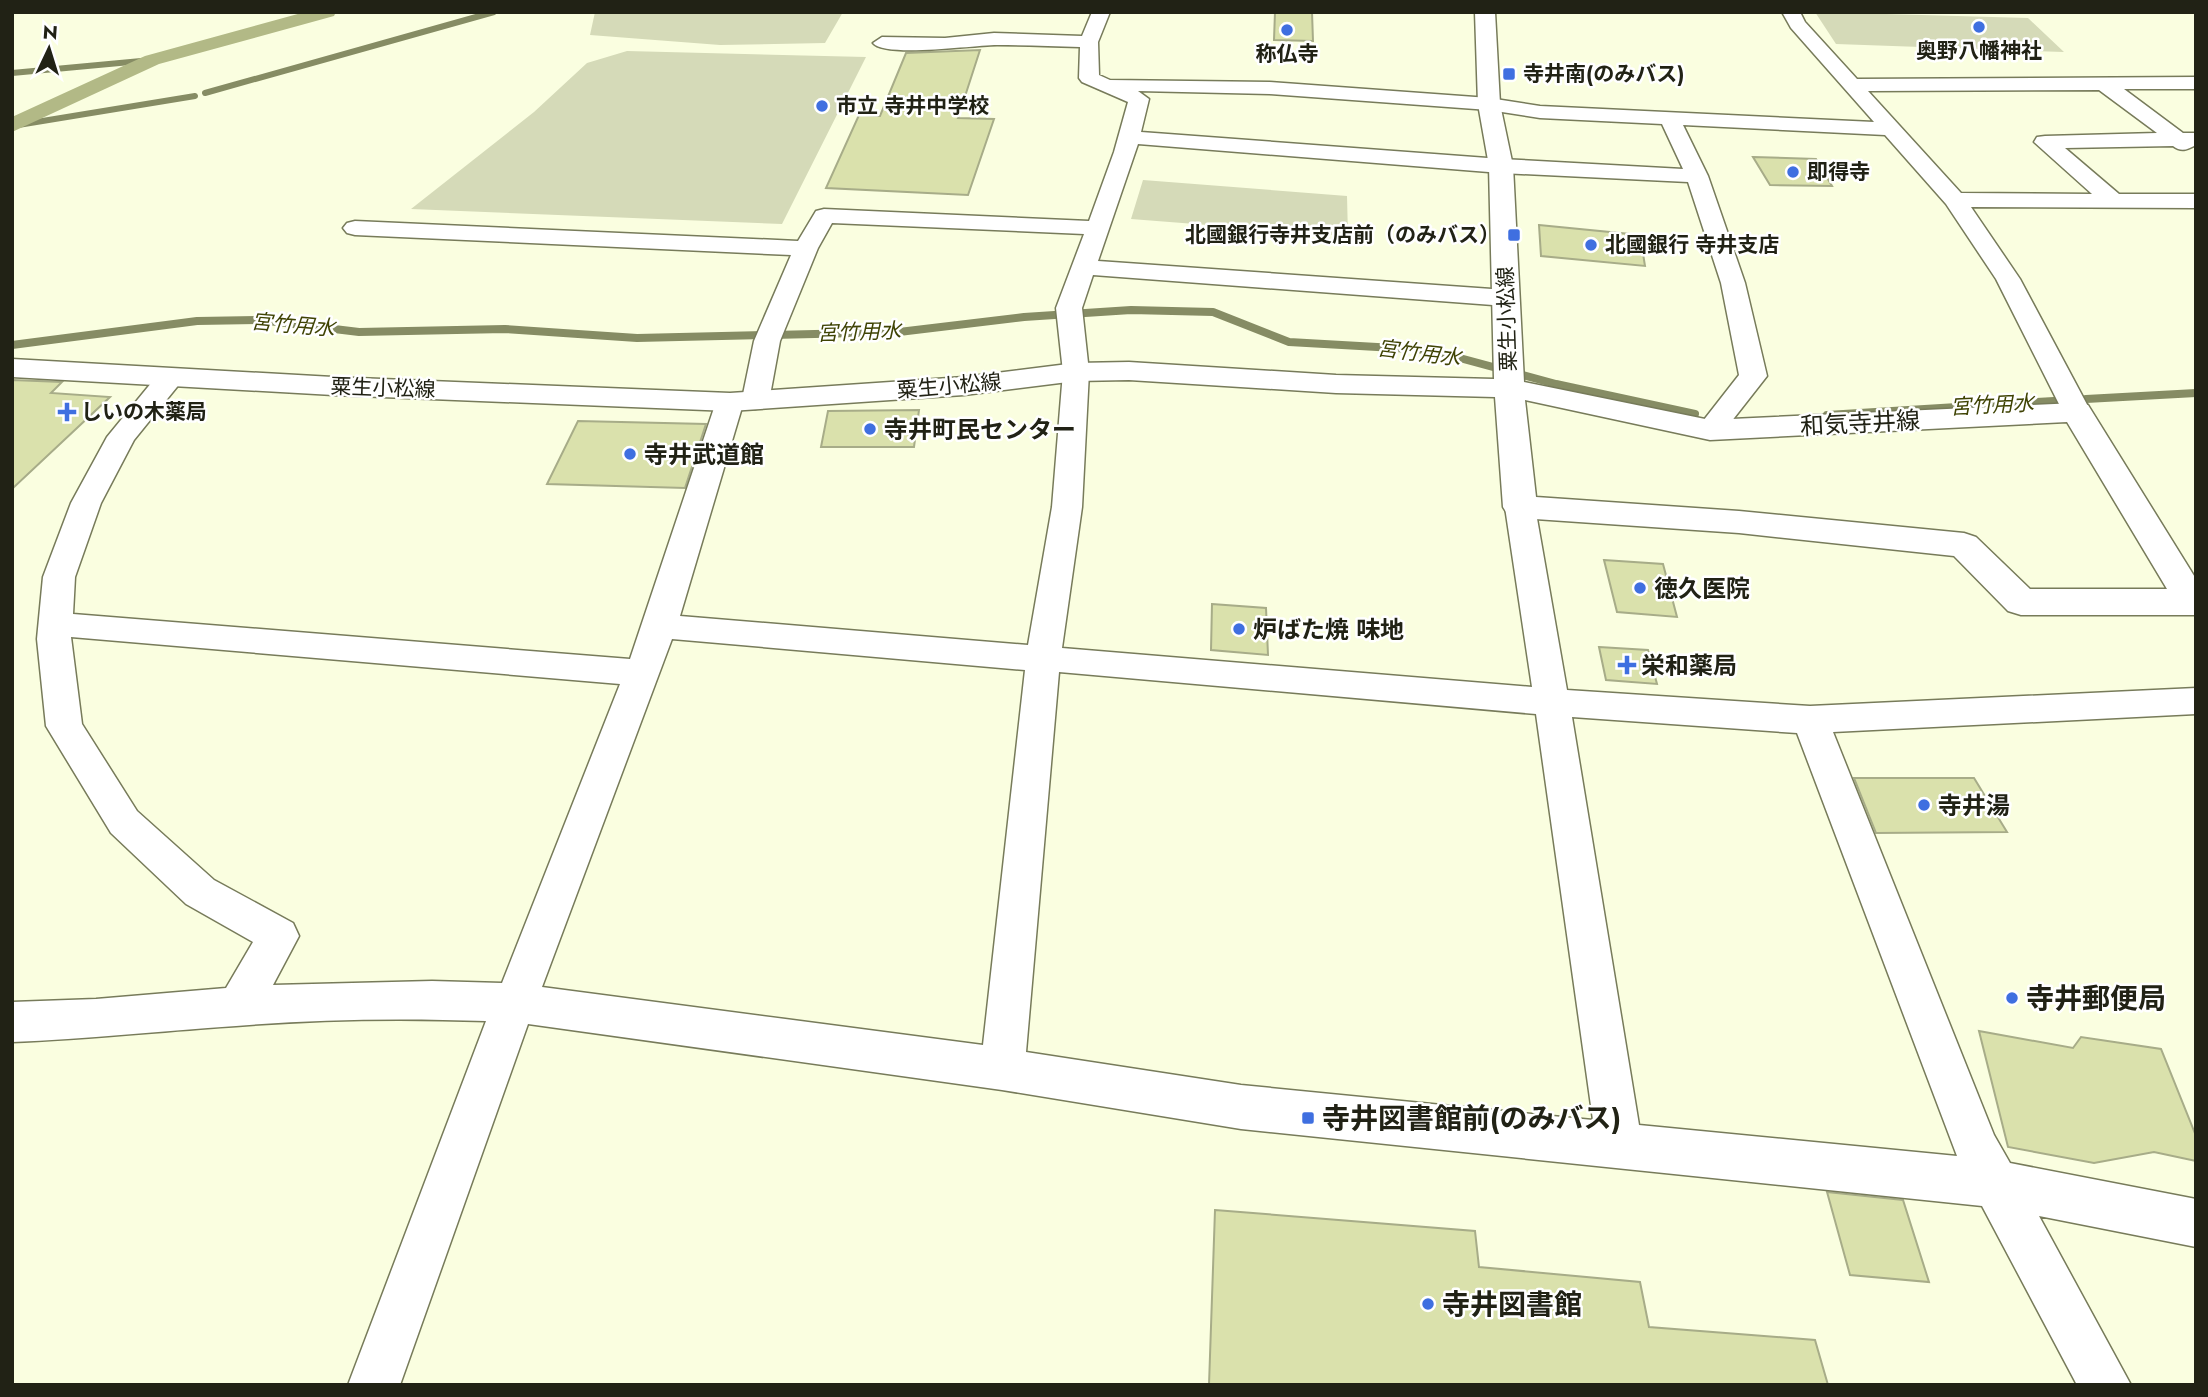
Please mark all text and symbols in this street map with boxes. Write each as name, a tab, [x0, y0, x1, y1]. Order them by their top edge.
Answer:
north arrow	[14, 14, 84, 84]
text: N	[42, 19, 59, 47]
marker: 奥野八幡神社	[1971, 19, 1987, 35]
marker: 称仏寺	[1279, 22, 1295, 38]
place label: 奥野八幡神社	[1916, 36, 2042, 66]
place label: 称仏寺	[1256, 39, 1319, 69]
place label: 寺井南(のみバス)	[1523, 59, 1684, 89]
marker: 寺井南(のみバス)	[1501, 66, 1517, 82]
place label: 市立 寺井中学校	[836, 91, 989, 121]
marker: 市立 寺井中学校	[814, 98, 830, 114]
place label: 即得寺	[1807, 157, 1870, 187]
marker: 即得寺	[1785, 164, 1801, 180]
place label: 北國銀行寺井支店前（のみバス）	[1185, 220, 1500, 250]
marker: 北國銀行寺井支店前（のみバス）	[1506, 227, 1522, 243]
place label: 北國銀行 寺井支店	[1605, 230, 1779, 260]
marker: 北國銀行 寺井支店	[1583, 237, 1599, 253]
street label: 粟生小松線	[1490, 266, 1524, 372]
water label: 宮竹用水	[250, 306, 338, 344]
water label: 宮竹用水	[817, 315, 903, 348]
water label: 宮竹用水	[1375, 333, 1464, 373]
street label: 粟生小松線	[895, 366, 1003, 406]
street label: 粟生小松線	[330, 371, 436, 405]
water label: 宮竹用水	[1949, 388, 2037, 422]
place label: しいの木薬局	[81, 397, 207, 427]
street label: 和気寺井線	[1799, 402, 1921, 444]
marker: しいの木薬局	[59, 404, 75, 420]
place label: 寺井町民センター	[884, 412, 1076, 447]
marker: 寺井町民センター	[862, 421, 878, 437]
place label: 寺井武道館	[644, 437, 764, 472]
marker: 寺井武道館	[622, 446, 638, 462]
place label: 徳久医院	[1654, 571, 1750, 606]
marker: 徳久医院	[1632, 580, 1648, 596]
place label: 炉ばた焼 味地	[1253, 612, 1404, 647]
marker: 炉ばた焼 味地	[1231, 621, 1247, 637]
place label: 栄和薬局	[1641, 648, 1737, 683]
marker: 栄和薬局	[1619, 657, 1635, 673]
place label: 寺井湯	[1938, 788, 2010, 823]
marker: 寺井湯	[1916, 797, 1932, 813]
place label: 寺井郵便局	[2026, 978, 2166, 1019]
marker: 寺井郵便局	[2004, 990, 2020, 1006]
place label: 寺井図書館前(のみバス)	[1322, 1098, 1621, 1139]
marker: 寺井図書館前(のみバス)	[1300, 1110, 1316, 1126]
place label: 寺井図書館	[1442, 1284, 1582, 1325]
marker: 寺井図書館	[1420, 1296, 1436, 1312]

